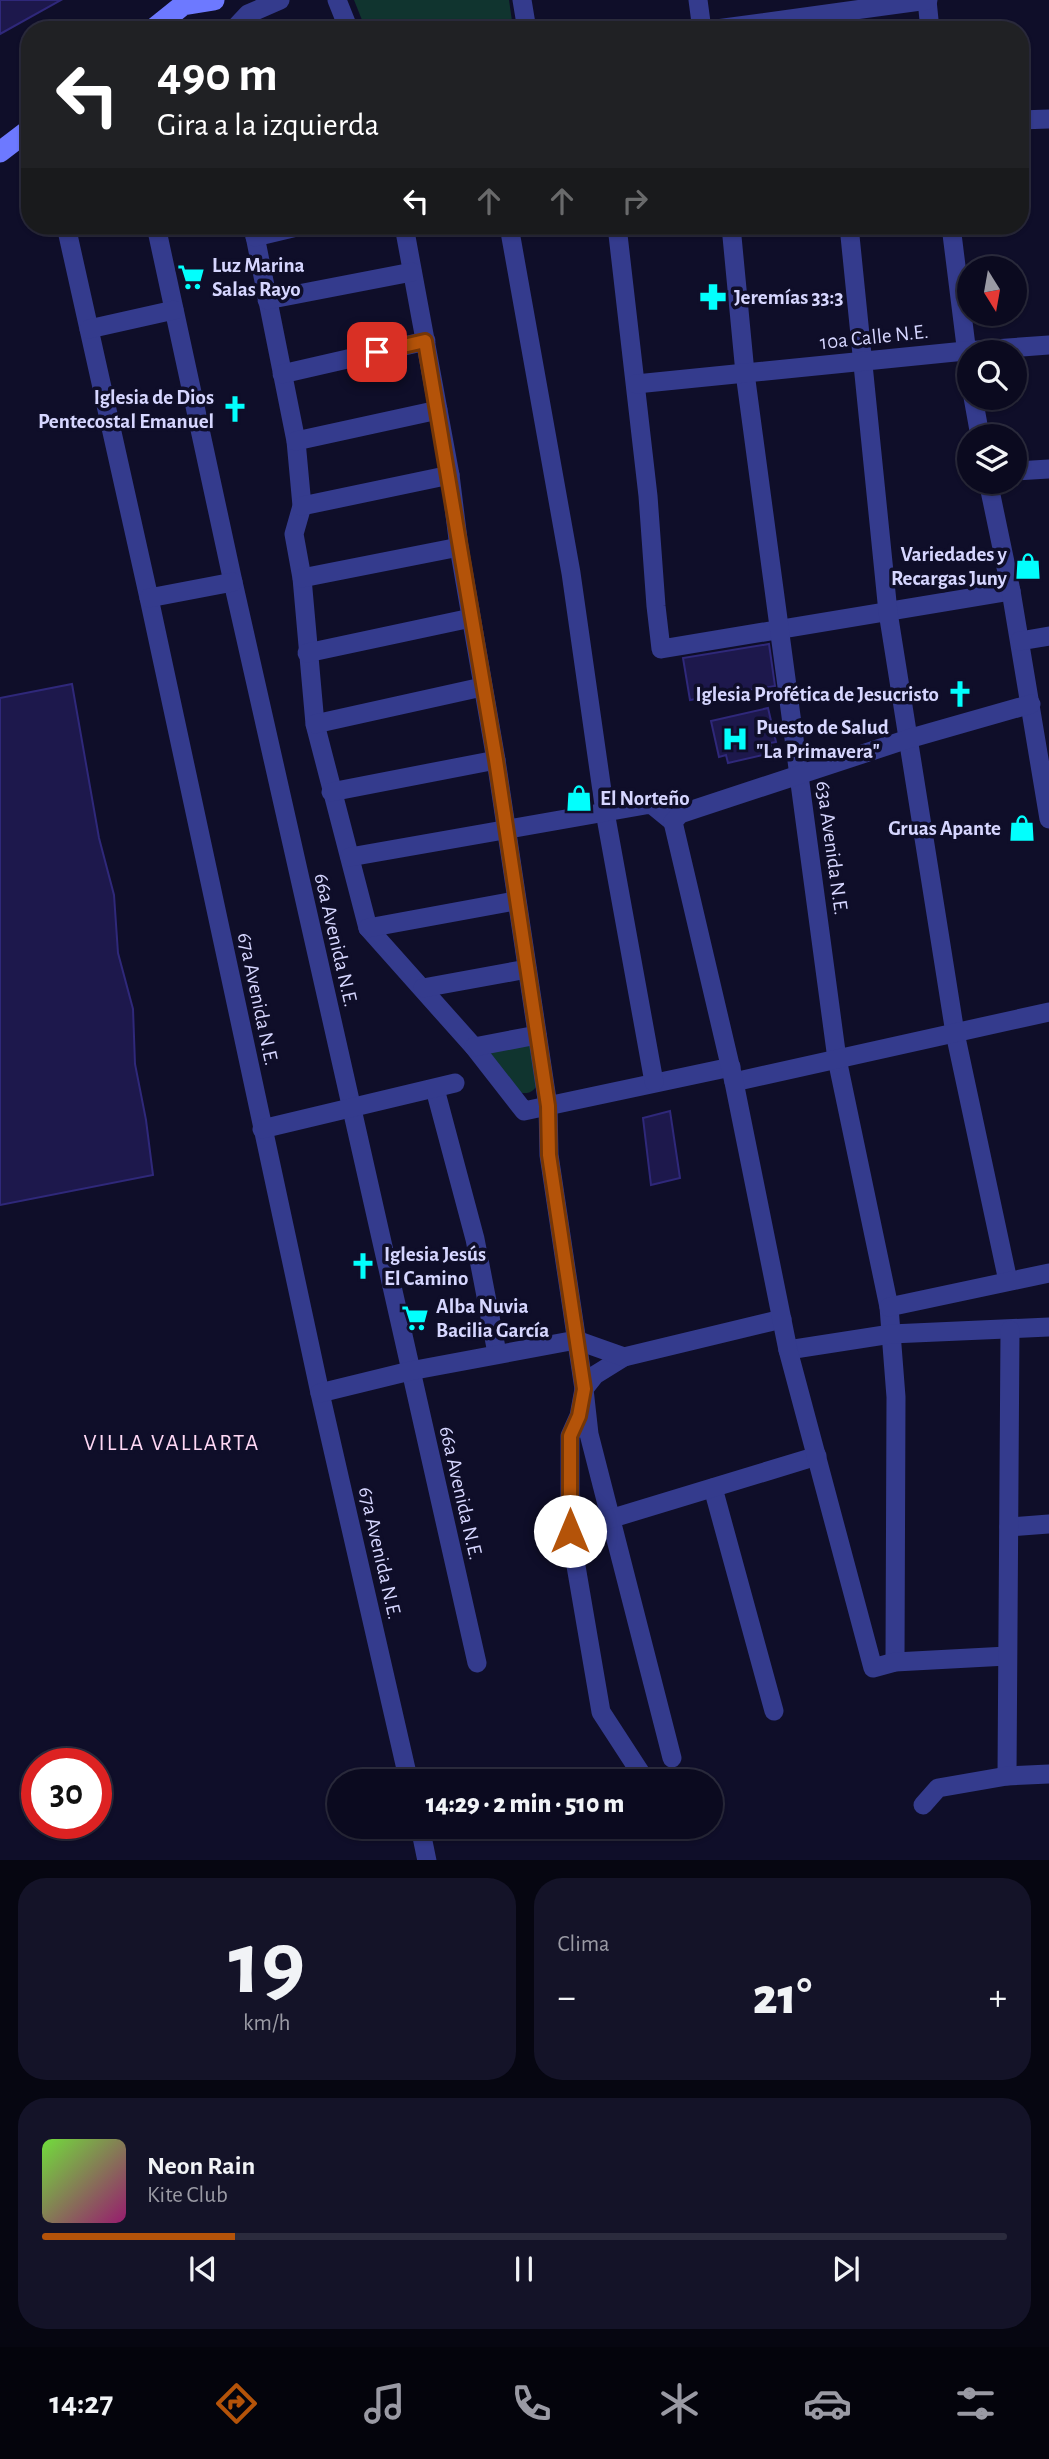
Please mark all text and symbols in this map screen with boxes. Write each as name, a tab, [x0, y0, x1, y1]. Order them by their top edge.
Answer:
icon: left	[42, 49, 133, 140]
text: 490 m	[157, 51, 278, 100]
text: Gira a la izquierda	[157, 109, 379, 141]
icon: left	[397, 182, 435, 220]
icon: ahead	[470, 182, 508, 220]
icon: ahead	[543, 182, 581, 220]
icon: right	[616, 182, 654, 220]
place label: Luz Marina Salas Rayo	[212, 255, 305, 300]
north arrow	[957, 256, 1027, 326]
map controls	[957, 256, 1027, 494]
supermarket icon: Luz Marina Salas Rayo	[176, 262, 206, 292]
pharmacy icon: Jeremías 33:3	[698, 282, 728, 312]
place label: Jeremías 33:3	[734, 287, 843, 308]
street label: 10a Calle N.E.	[819, 321, 929, 353]
pin	[347, 322, 407, 382]
icon: arrive	[358, 333, 396, 371]
button: search	[957, 340, 1027, 410]
place label: Iglesia de Dios Pentecostal Emanuel	[38, 387, 214, 432]
church icon: Iglesia de Dios Pentecostal Emanuel	[220, 394, 250, 424]
button: layers	[957, 424, 1027, 494]
place label: Variedades y Recargas Juny	[891, 544, 1008, 589]
shop icon: Variedades y Recargas Juny	[1013, 551, 1043, 581]
church icon: Iglesia Profética de Jesucristo	[945, 679, 975, 709]
place label: Iglesia Profética de Jesucristo	[696, 684, 939, 705]
place label: Puesto de Salud "La Primavera"	[756, 717, 889, 762]
hospital icon: Puesto de Salud "La Primavera"	[720, 724, 750, 754]
street label: 63a Avenida N.E.	[812, 780, 852, 916]
shop icon: El Norteño	[564, 783, 594, 813]
place label: El Norteño	[600, 788, 690, 809]
shop icon: Gruas Apante	[1007, 813, 1037, 843]
place label: Gruas Apante	[888, 818, 1001, 839]
street label: 66a Avenida N.E.	[310, 871, 362, 1009]
street label: 67a Avenida N.E.	[234, 931, 282, 1067]
place label: Iglesia Jesús El Camino	[384, 1244, 486, 1289]
church icon: Iglesia Jesús El Camino	[348, 1251, 378, 1281]
place label: Alba Nuvia Bacilia García	[436, 1296, 549, 1341]
supermarket icon: Alba Nuvia Bacilia García	[400, 1303, 430, 1333]
street label: 66a Avenida N.E.	[435, 1424, 487, 1562]
district label: VILLA VALLARTA	[84, 1432, 260, 1455]
street label: 67a Avenida N.E.	[355, 1485, 405, 1621]
position arrow	[533, 1494, 607, 1568]
speed limit sign: 30	[21, 1748, 112, 1839]
text: 14:29 · 2 min · 510 m	[426, 1791, 624, 1817]
text: 19	[228, 1919, 305, 2010]
text: Clima	[558, 1933, 610, 1956]
text: 21°	[753, 1971, 812, 2023]
text: −	[558, 1979, 576, 2017]
text: +	[989, 1979, 1007, 2017]
text: km/h	[243, 2012, 290, 2035]
text: Neon Rain	[147, 2153, 255, 2179]
text: Kite Club	[147, 2184, 228, 2207]
icon: previous	[184, 2250, 222, 2288]
icon: pause	[505, 2250, 543, 2288]
icon: next	[827, 2250, 865, 2288]
icon: directions	[212, 2379, 261, 2428]
icon: music	[360, 2379, 409, 2428]
icon: phone	[507, 2379, 556, 2428]
icon: climate	[655, 2379, 704, 2428]
icon: car	[803, 2379, 852, 2428]
icon: filters	[951, 2379, 1000, 2428]
text: 14:27	[49, 2387, 113, 2419]

